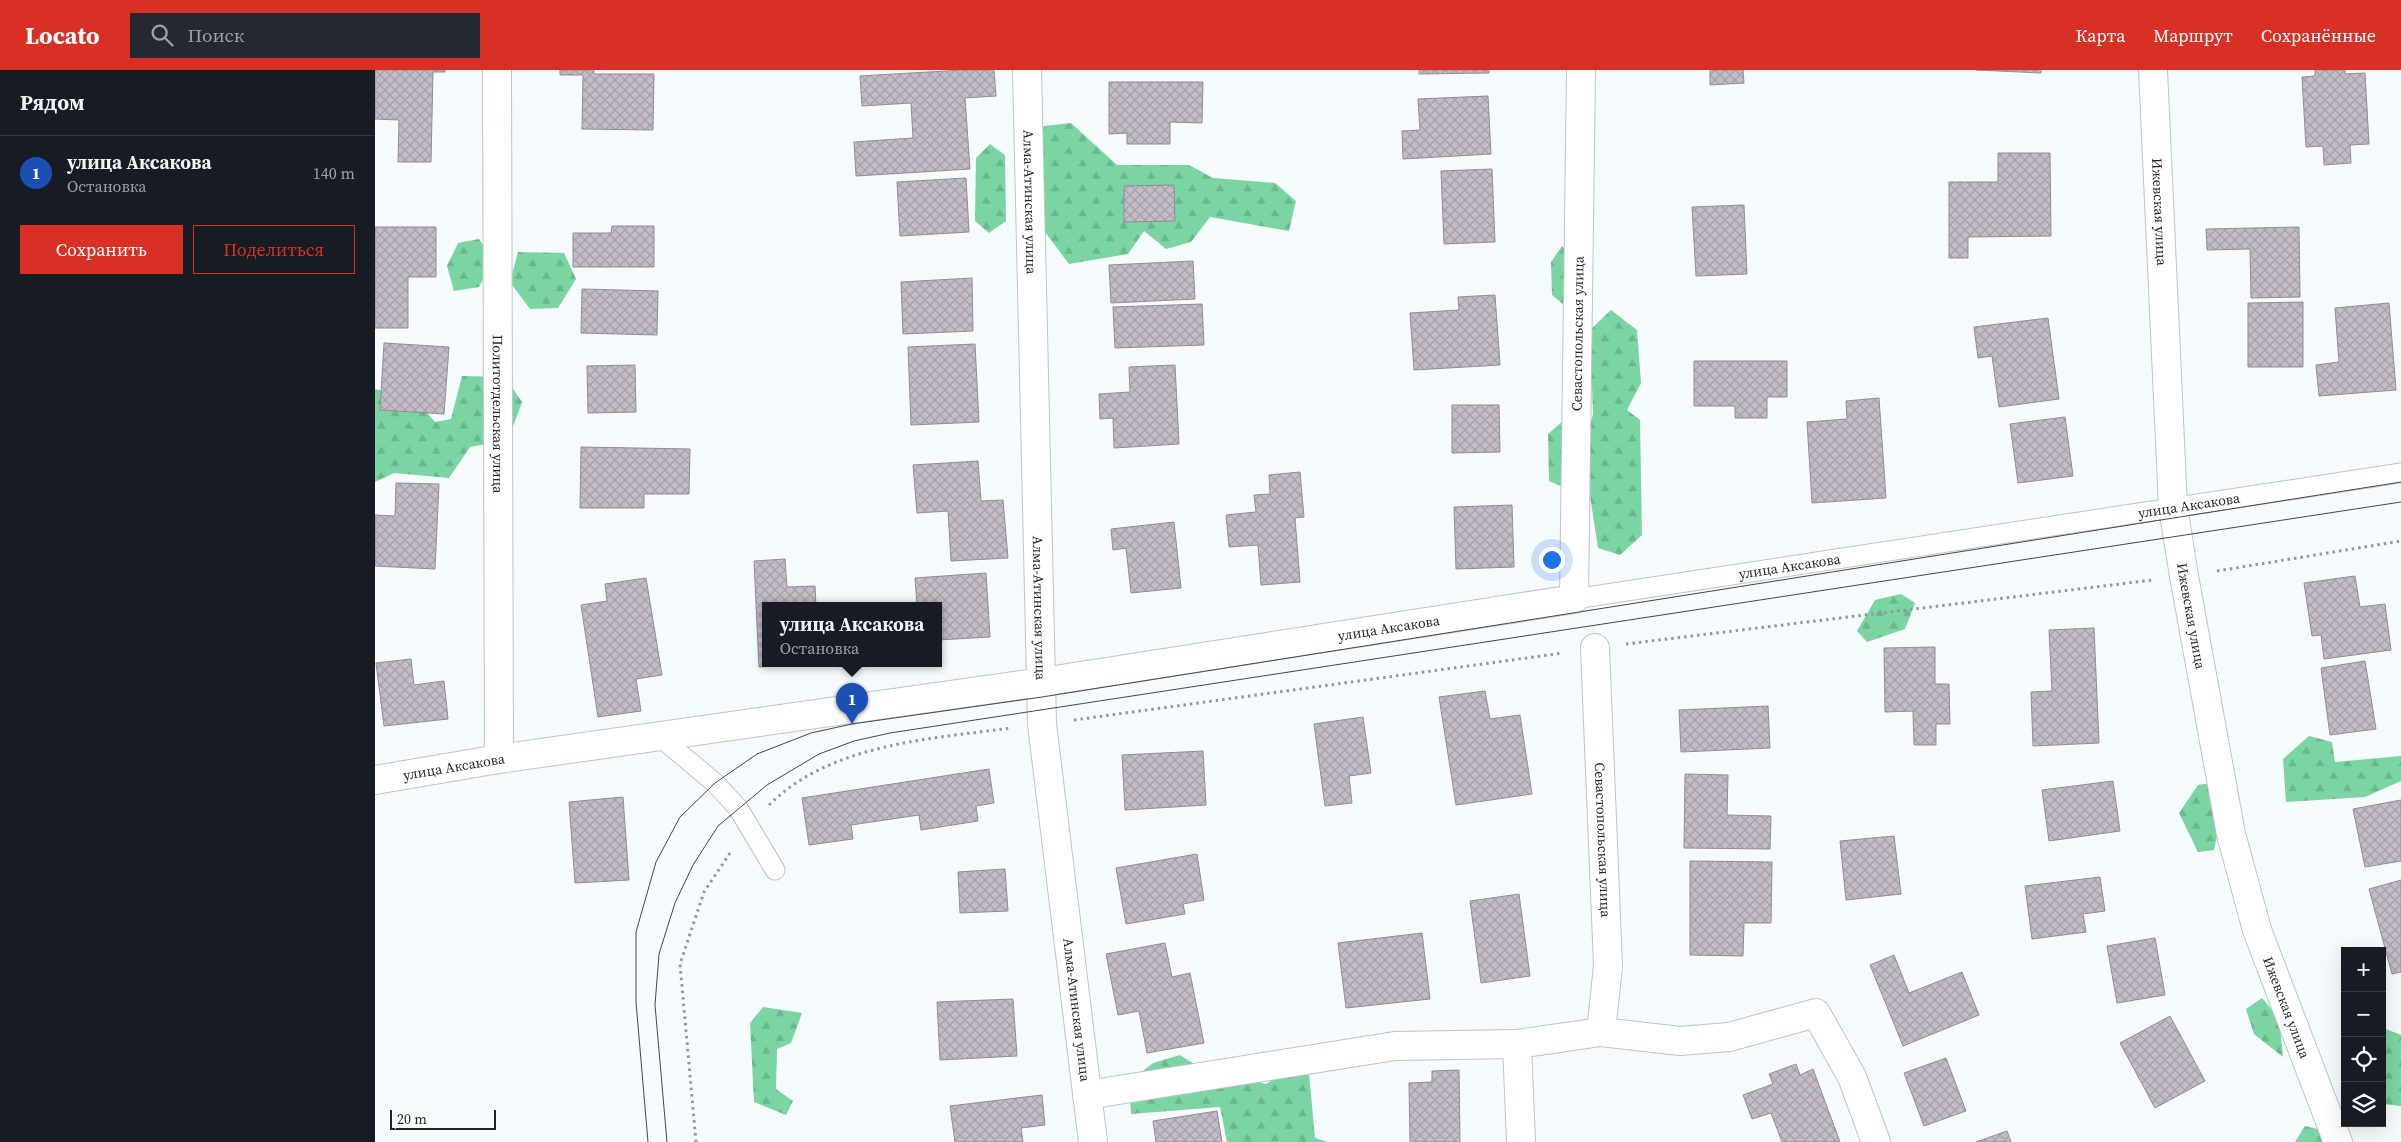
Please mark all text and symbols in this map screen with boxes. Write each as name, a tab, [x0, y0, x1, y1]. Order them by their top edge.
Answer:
search box	[130, 13, 480, 58]
text: Locato	[25, 19, 100, 52]
icon: search	[148, 21, 176, 49]
text: Поиск	[188, 22, 244, 48]
text: Карта	[2076, 23, 2125, 48]
text: Маршрут	[2153, 23, 2233, 48]
text: Сохранённые	[2261, 23, 2376, 48]
text: Рядом	[20, 88, 85, 117]
street label: Алма-Атинская улица	[1018, 129, 1042, 275]
text: улица Аксакова	[67, 149, 211, 175]
street label: Ижевская улица	[2147, 158, 2172, 267]
text: 1	[32, 162, 40, 184]
text: 140 m	[313, 162, 355, 184]
text: Остановка	[67, 175, 146, 197]
button: Сохранить	[20, 225, 183, 274]
button: Поделиться	[193, 225, 355, 274]
street label: Севастопольская улица	[1566, 255, 1589, 411]
street label: Политотдельская улица	[488, 335, 508, 494]
street label: улица Аксакова	[2137, 488, 2242, 523]
street label: Алма-Атинская улица	[1028, 535, 1051, 681]
your location	[1539, 547, 1565, 573]
street label: улица Аксакова	[1737, 548, 1843, 584]
street label: Ижевская улица	[2172, 561, 2211, 672]
popup	[762, 602, 942, 667]
street label: улица Аксакова	[1336, 610, 1442, 646]
text: улица Аксакова	[780, 611, 924, 637]
text: Остановка	[780, 637, 859, 659]
pin: 1	[836, 683, 868, 724]
street label: улица Аксакова	[401, 748, 507, 785]
street label: Севастопольская улица	[1590, 762, 1616, 919]
street label: Алма-Атинская улица	[1058, 937, 1096, 1084]
map controls	[2341, 947, 2386, 1127]
button: +	[2341, 947, 2386, 992]
street label: Ижевская улица	[2258, 954, 2315, 1062]
button: −	[2341, 992, 2386, 1037]
button: locate	[2341, 1037, 2386, 1082]
button: layers	[2341, 1082, 2386, 1127]
scale bar	[390, 1107, 496, 1130]
text: 20 m	[397, 1109, 427, 1129]

